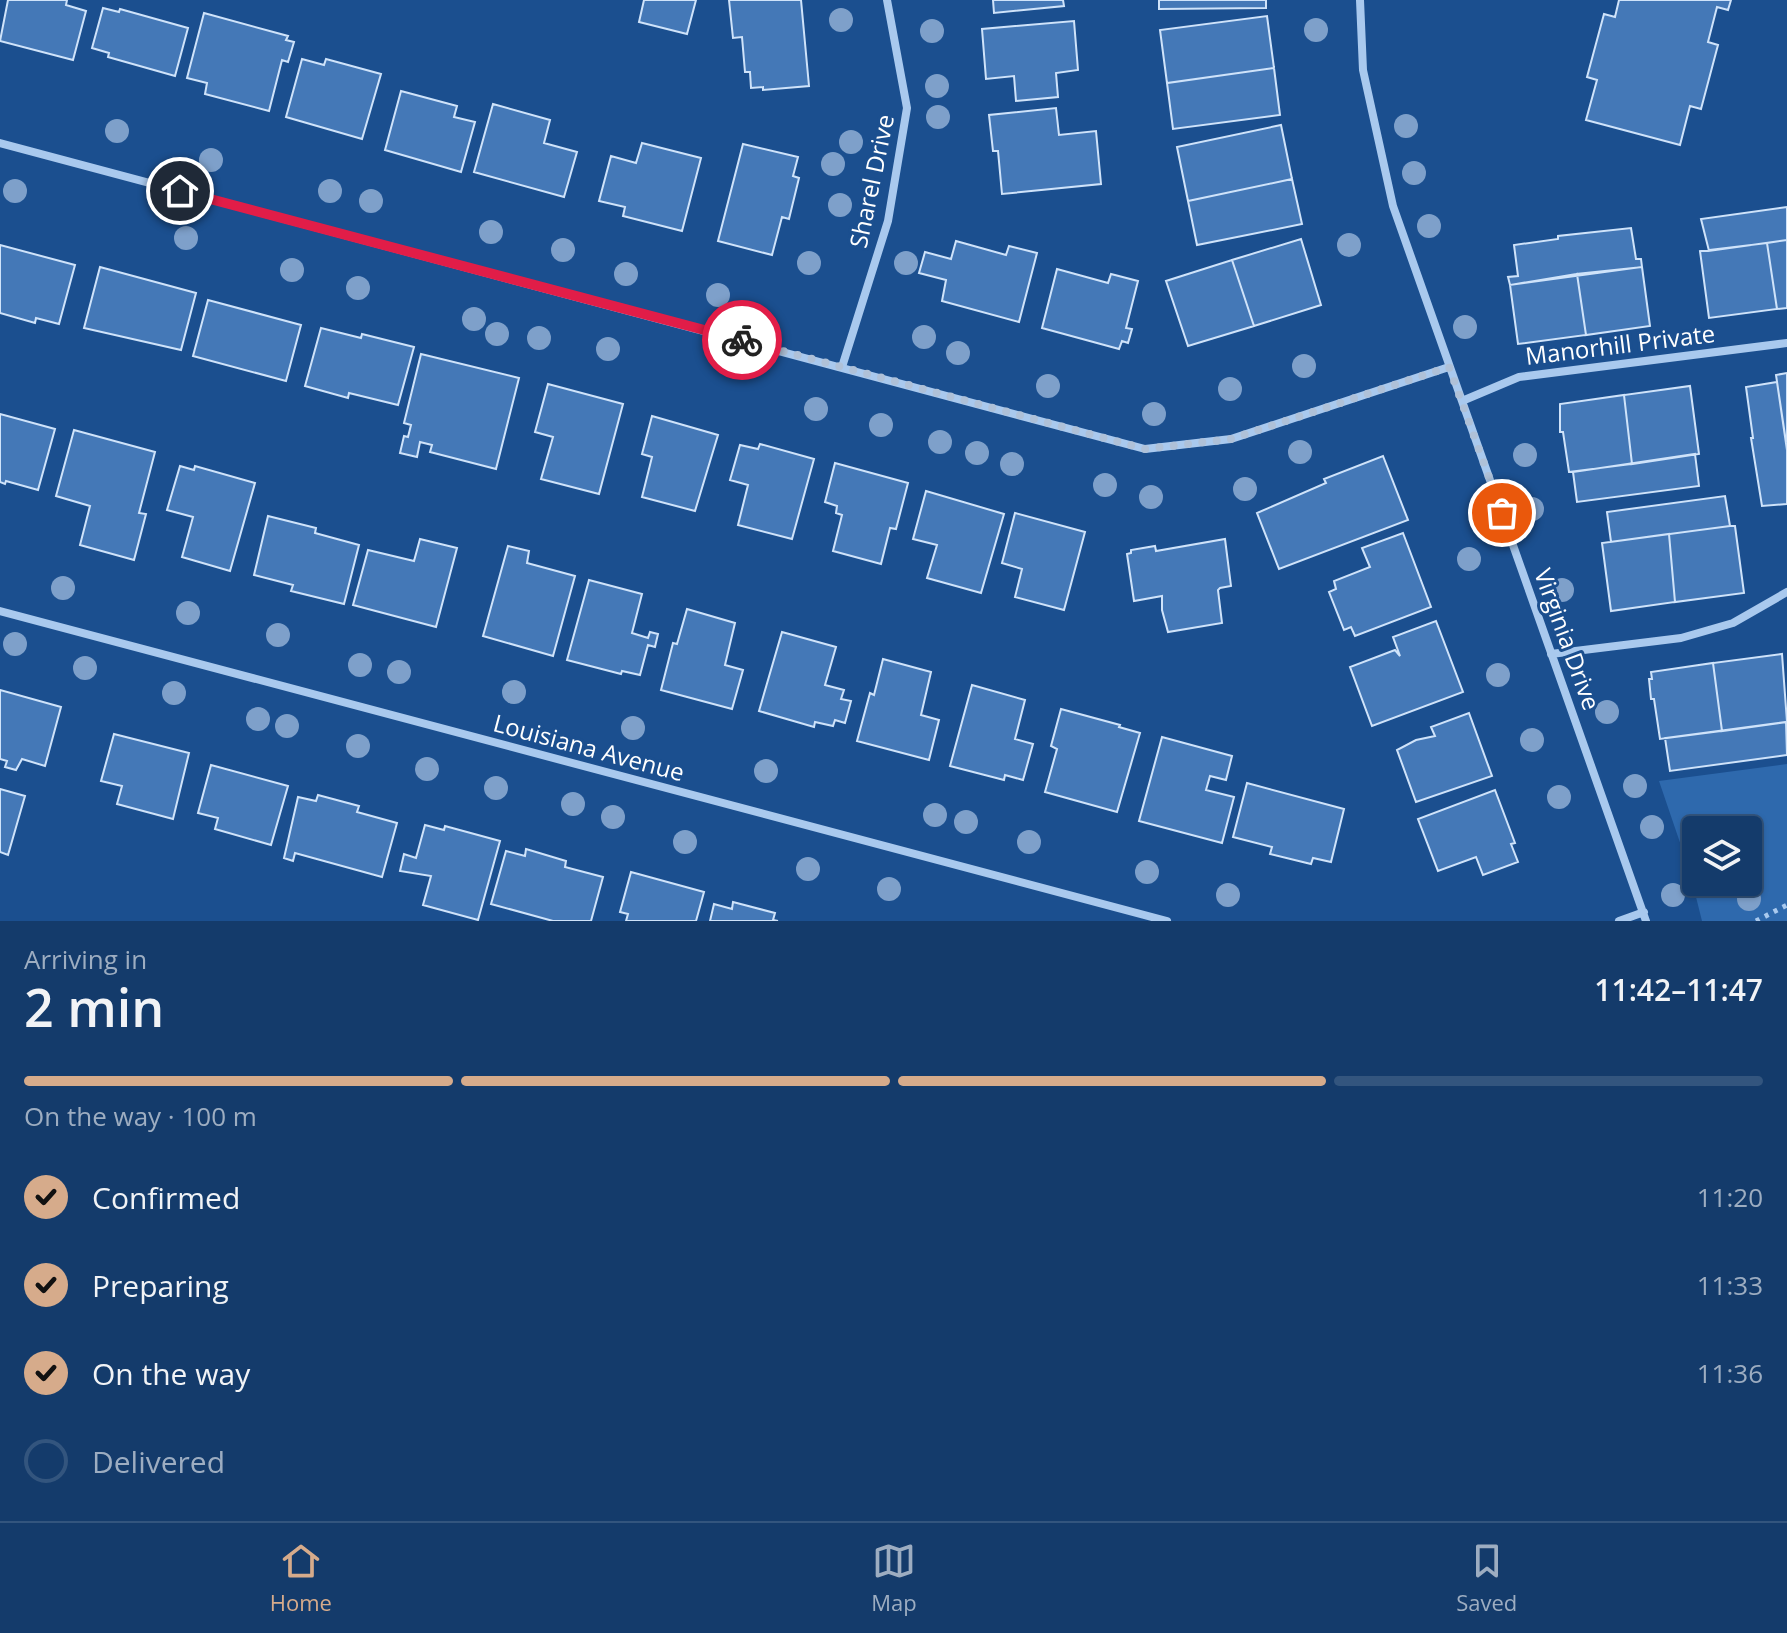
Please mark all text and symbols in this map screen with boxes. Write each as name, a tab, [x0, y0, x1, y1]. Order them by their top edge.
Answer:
street label: Sharel Drive	[841, 111, 901, 251]
pin	[146, 157, 214, 225]
icon: home	[158, 169, 202, 213]
courier	[702, 300, 782, 380]
street label: Manorhill Private	[1523, 316, 1717, 372]
icon: bike	[720, 318, 764, 362]
pin	[1468, 479, 1536, 547]
icon: bag	[1480, 491, 1524, 535]
street label: Virginia Drive	[1527, 564, 1609, 714]
street label: Louisiana Avenue	[490, 706, 688, 788]
map controls	[1682, 816, 1762, 896]
button: layers	[1682, 816, 1762, 896]
text: Arriving in	[24, 941, 147, 977]
text: 11:42–11:47	[1594, 969, 1763, 1010]
text: 2 min	[24, 971, 164, 1042]
text: On the way · 100 m	[24, 1098, 257, 1134]
icon: check	[24, 1175, 68, 1219]
text: Confirmed	[92, 1177, 240, 1218]
text: 11:20	[1697, 1179, 1763, 1215]
icon: check	[24, 1263, 68, 1307]
text: Preparing	[92, 1265, 229, 1306]
text: 11:33	[1697, 1267, 1763, 1303]
icon: check	[24, 1351, 68, 1395]
text: On the way	[92, 1353, 250, 1394]
text: 11:36	[1697, 1355, 1763, 1391]
text: Delivered	[92, 1441, 225, 1482]
tab: Home	[270, 1539, 332, 1617]
tab: Map	[871, 1539, 917, 1617]
tab: Saved	[1456, 1539, 1517, 1617]

